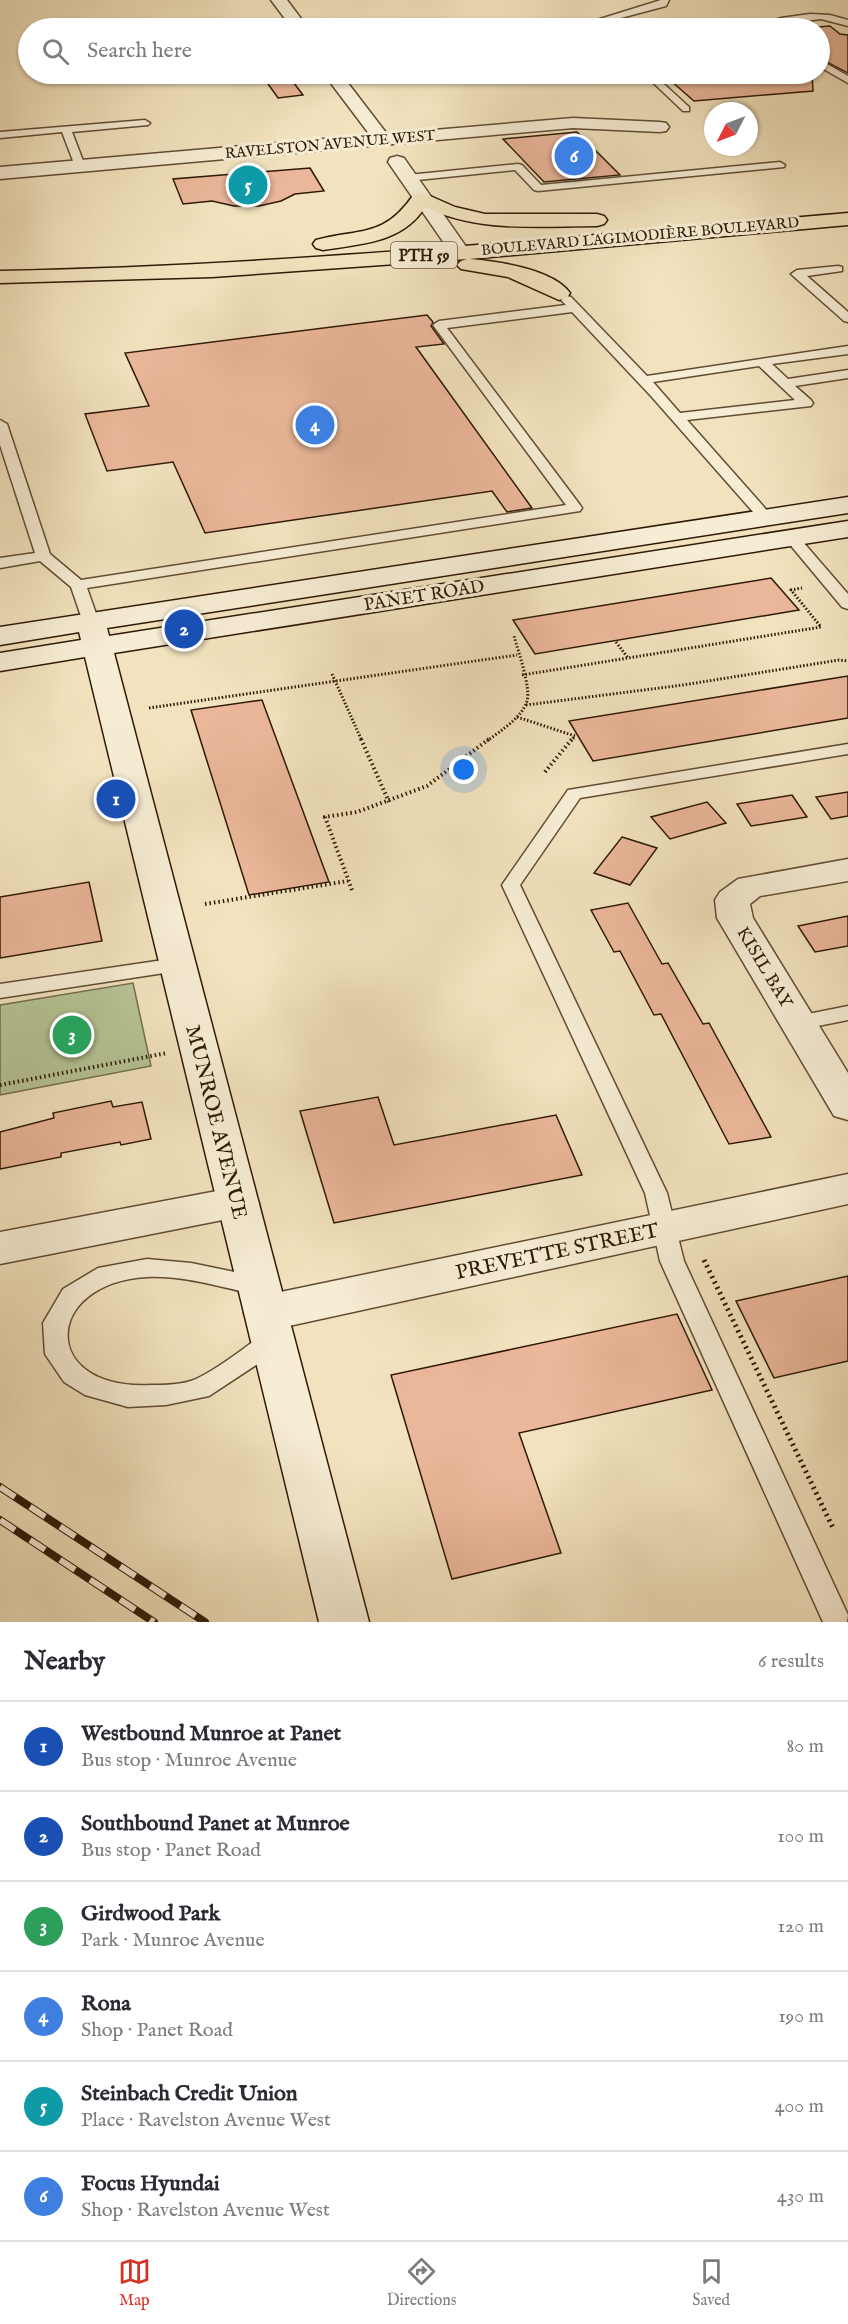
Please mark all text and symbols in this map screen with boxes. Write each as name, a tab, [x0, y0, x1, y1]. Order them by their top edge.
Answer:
search box	[18, 18, 830, 84]
icon: search	[39, 35, 72, 68]
text: Search here	[87, 37, 192, 65]
north arrow	[704, 102, 758, 156]
street label: RAVELSTON AVENUE WEST	[224, 126, 436, 163]
pin: 6	[554, 134, 594, 178]
pin: 5	[228, 162, 268, 207]
street label: BOULEVARD LAGIMODIÈRE BOULEVARD	[480, 213, 800, 260]
road number: PTH 59	[391, 242, 457, 268]
pin: 4	[296, 402, 334, 448]
street label: PANET ROAD	[362, 576, 486, 617]
pin: 2	[164, 606, 204, 652]
your location	[449, 755, 478, 784]
pin: 1	[96, 776, 136, 822]
street label: KISIL BAY	[731, 923, 797, 1013]
pin: 3	[52, 1012, 92, 1058]
street label: MUNROE AVENUE	[178, 1022, 253, 1222]
street label: PREVETTE STREET	[453, 1218, 662, 1287]
text: Nearby	[24, 1645, 105, 1678]
text: 6 results	[758, 1649, 824, 1674]
text: Westbound Munroe at Panet	[81, 1720, 341, 1748]
text: 1	[40, 1734, 47, 1759]
text: 80 m	[787, 1734, 824, 1759]
text: Bus stop · Munroe Avenue	[81, 1748, 297, 1773]
text: Southbound Panet at Munroe	[81, 1810, 350, 1838]
text: 2	[39, 1824, 48, 1849]
text: 100 m	[777, 1824, 824, 1849]
text: Bus stop · Panet Road	[81, 1838, 261, 1863]
text: Girdwood Park	[81, 1900, 220, 1928]
text: 3	[40, 1914, 47, 1939]
text: 120 m	[778, 1914, 824, 1939]
text: Park · Munroe Avenue	[81, 1928, 265, 1953]
text: Rona	[81, 1990, 131, 2018]
text: 4	[39, 2004, 48, 2029]
text: 190 m	[778, 2004, 824, 2029]
text: Shop · Panet Road	[81, 2018, 233, 2043]
text: Steinbach Credit Union	[81, 2080, 297, 2108]
text: 5	[40, 2094, 47, 2119]
text: 400 m	[775, 2094, 824, 2119]
text: Place · Ravelston Avenue West	[81, 2108, 331, 2133]
text: Focus Hyundai	[81, 2170, 220, 2198]
text: 6	[39, 2184, 48, 2209]
text: 430 m	[777, 2184, 824, 2209]
text: Shop · Ravelston Avenue West	[81, 2198, 330, 2223]
tab: Map	[118, 2255, 151, 2311]
tab: Directions	[387, 2255, 456, 2311]
tab: Saved	[692, 2255, 730, 2311]

